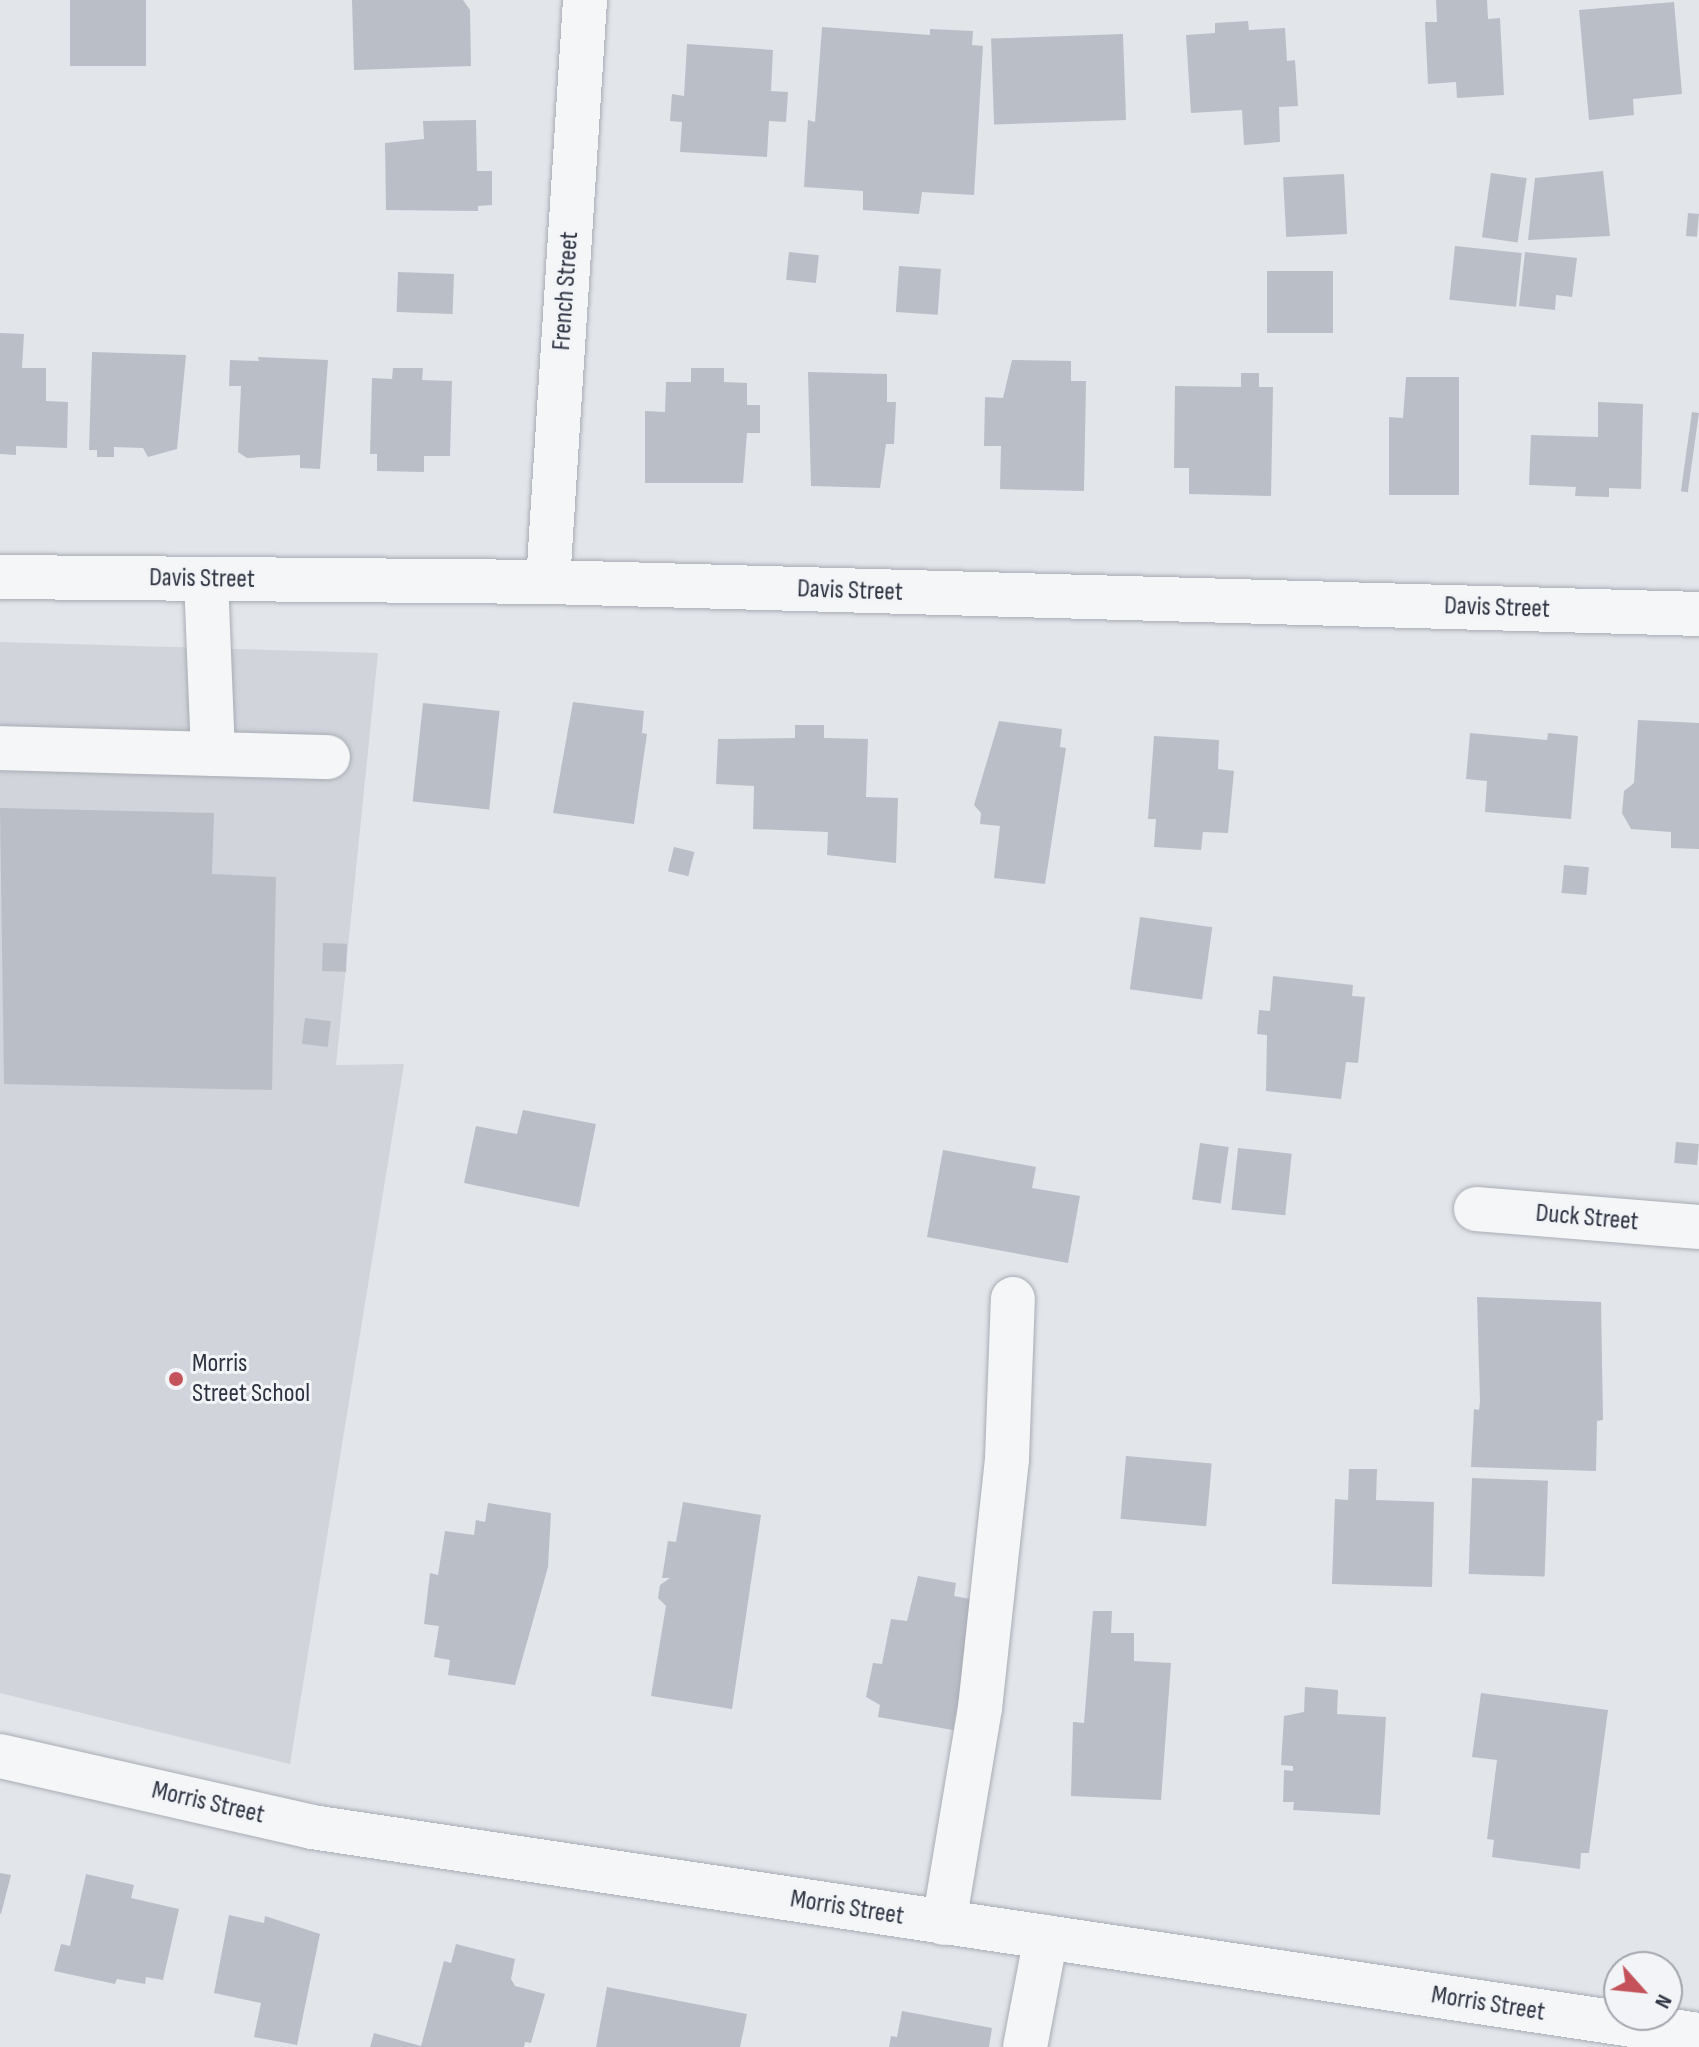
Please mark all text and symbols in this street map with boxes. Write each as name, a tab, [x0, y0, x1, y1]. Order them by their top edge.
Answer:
street label: French Street	[546, 231, 586, 351]
street label: Davis Street	[149, 562, 255, 596]
street label: Davis Street	[797, 574, 903, 608]
street label: Davis Street	[1444, 591, 1550, 625]
street label: Duck Street	[1534, 1198, 1640, 1238]
place label: Morris Street School	[192, 1348, 310, 1410]
marker: Morris Street School	[167, 1370, 185, 1388]
street label: Morris Street	[149, 1775, 267, 1831]
street label: Morris Street	[788, 1884, 906, 1932]
north arrow	[1603, 1951, 1683, 2031]
street label: Morris Street	[1429, 1980, 1547, 2028]
text: N	[1648, 1990, 1678, 2013]

